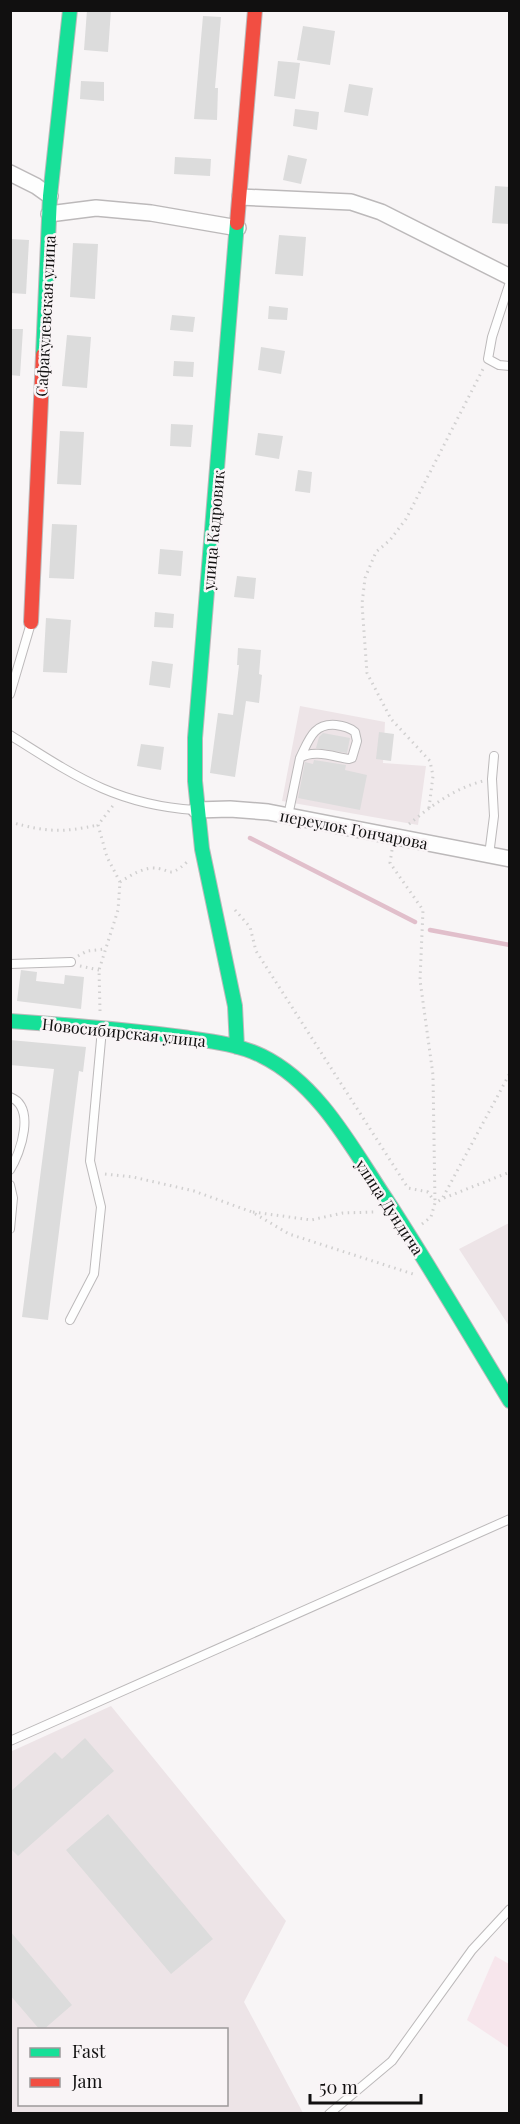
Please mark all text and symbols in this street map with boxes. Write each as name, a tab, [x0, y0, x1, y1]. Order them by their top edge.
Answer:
street label: Сафакулевская улица	[30, 235, 60, 397]
street label: улица Кадровик	[197, 469, 229, 592]
street label: переулок Гончарова	[278, 804, 430, 854]
street label: Новосибирская улица	[41, 1013, 207, 1051]
street label: улица Дундича	[351, 1154, 429, 1259]
legend	[18, 2028, 228, 2106]
text: Fast	[72, 2039, 106, 2063]
scale bar	[310, 2067, 421, 2105]
text: Jam	[71, 2069, 102, 2093]
text: 50 m	[319, 2075, 358, 2099]

